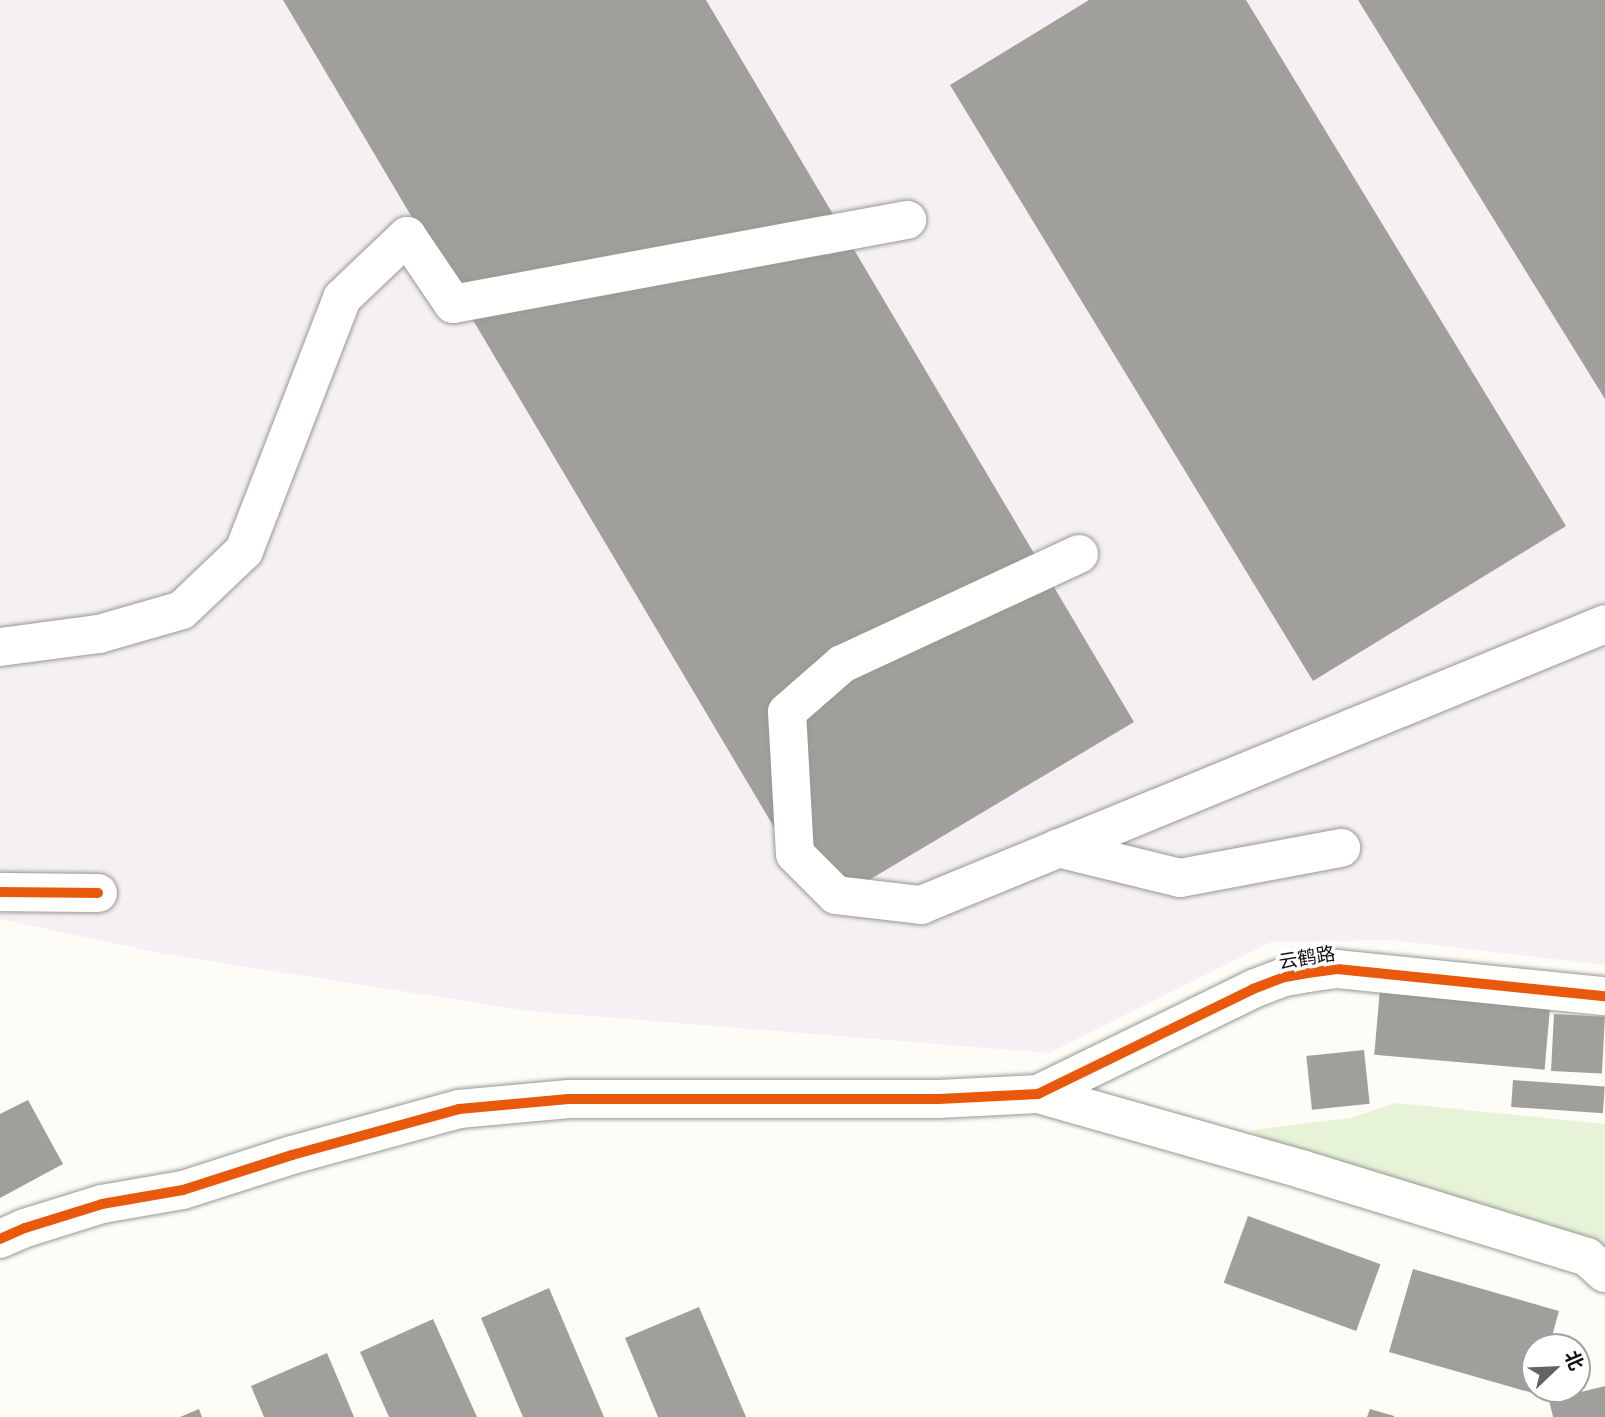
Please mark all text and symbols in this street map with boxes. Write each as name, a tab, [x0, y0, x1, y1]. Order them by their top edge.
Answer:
street label: 云鹤路	[1277, 942, 1337, 974]
north arrow	[1521, 1333, 1591, 1403]
text: 北	[1561, 1348, 1587, 1373]

